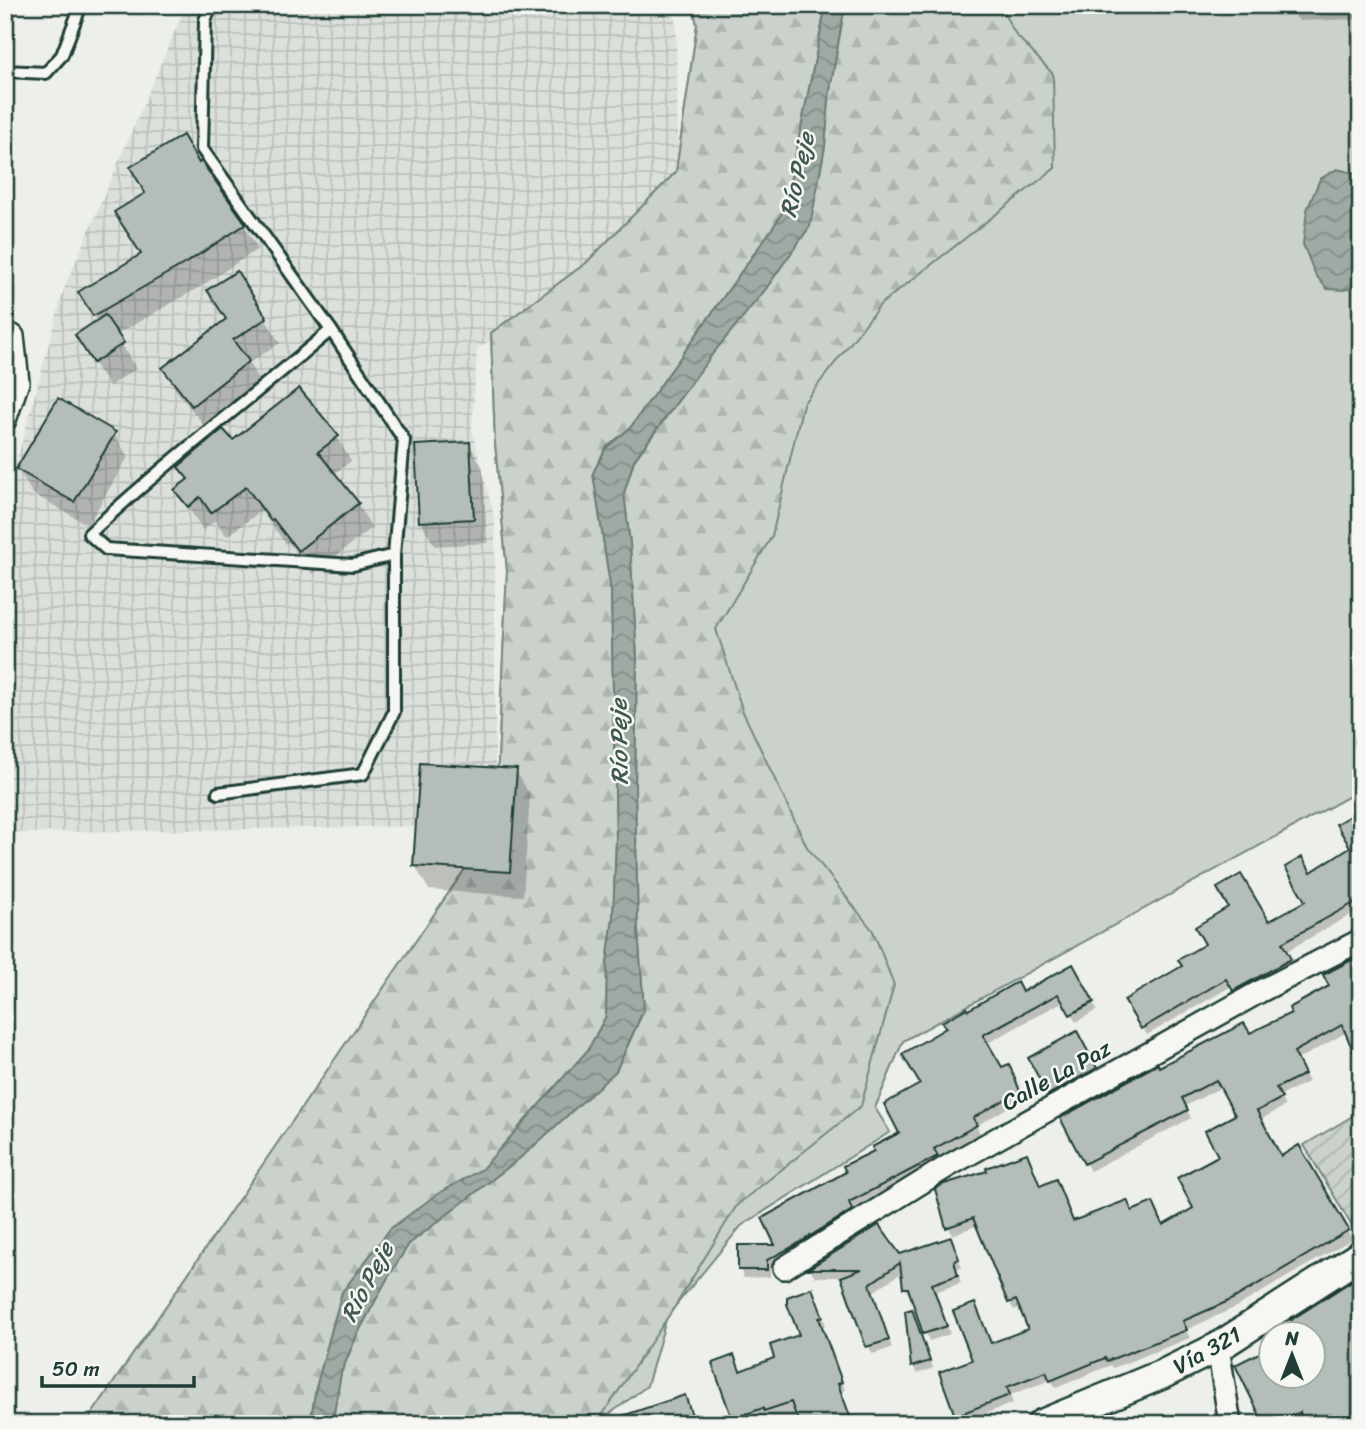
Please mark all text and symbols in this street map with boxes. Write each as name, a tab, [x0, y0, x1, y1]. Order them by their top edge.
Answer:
water label: Río Peje	[767, 126, 828, 221]
water label: Río Peje	[597, 697, 641, 785]
street label: Calle La Paz	[994, 1028, 1120, 1123]
water label: Río Peje	[328, 1232, 407, 1330]
street label: Vía 321	[1165, 1315, 1249, 1386]
north arrow	[1258, 1320, 1328, 1390]
text: N	[1284, 1322, 1299, 1355]
scale bar	[42, 1345, 194, 1389]
text: 50 m	[52, 1350, 100, 1388]

